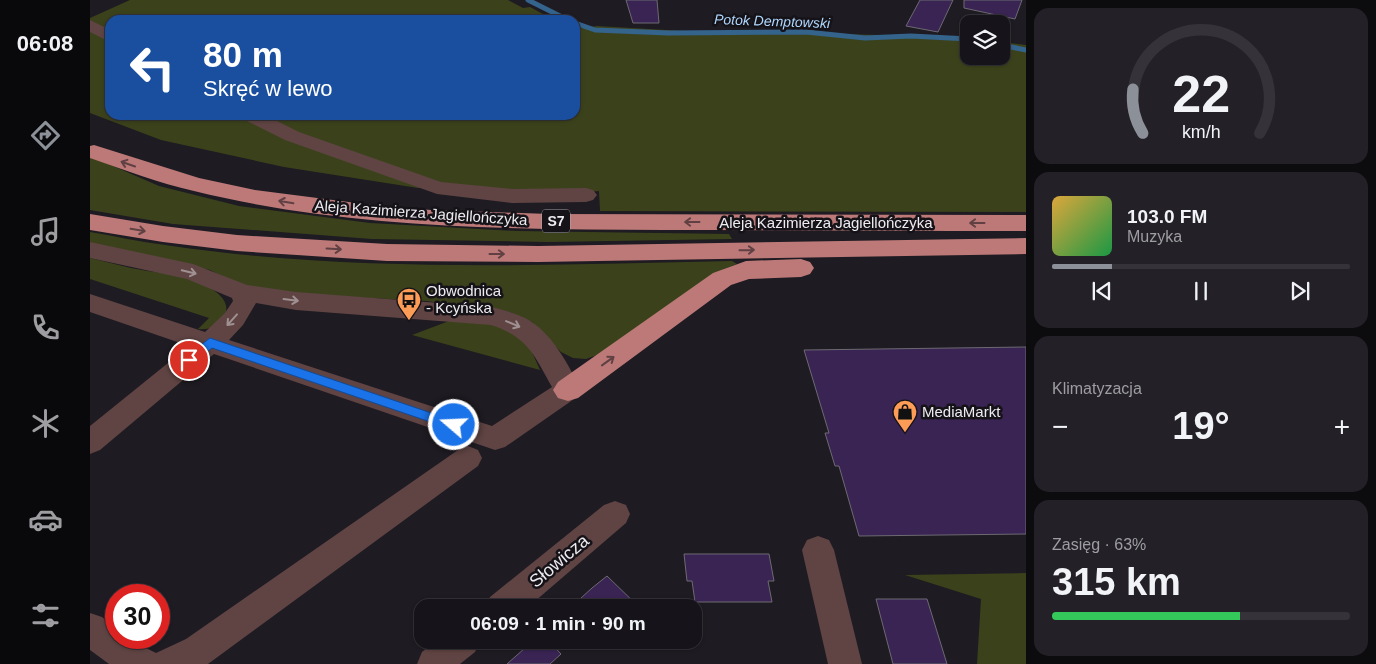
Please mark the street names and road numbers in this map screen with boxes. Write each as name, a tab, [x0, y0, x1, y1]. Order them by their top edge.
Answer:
street label: Aleja Kazimierza Jagiellończyka	[314, 197, 529, 228]
road number: S7	[542, 210, 570, 232]
street label: Aleja Kazimierza Jagiellończyka	[719, 214, 933, 231]
street label: Słowicza	[525, 530, 593, 591]

